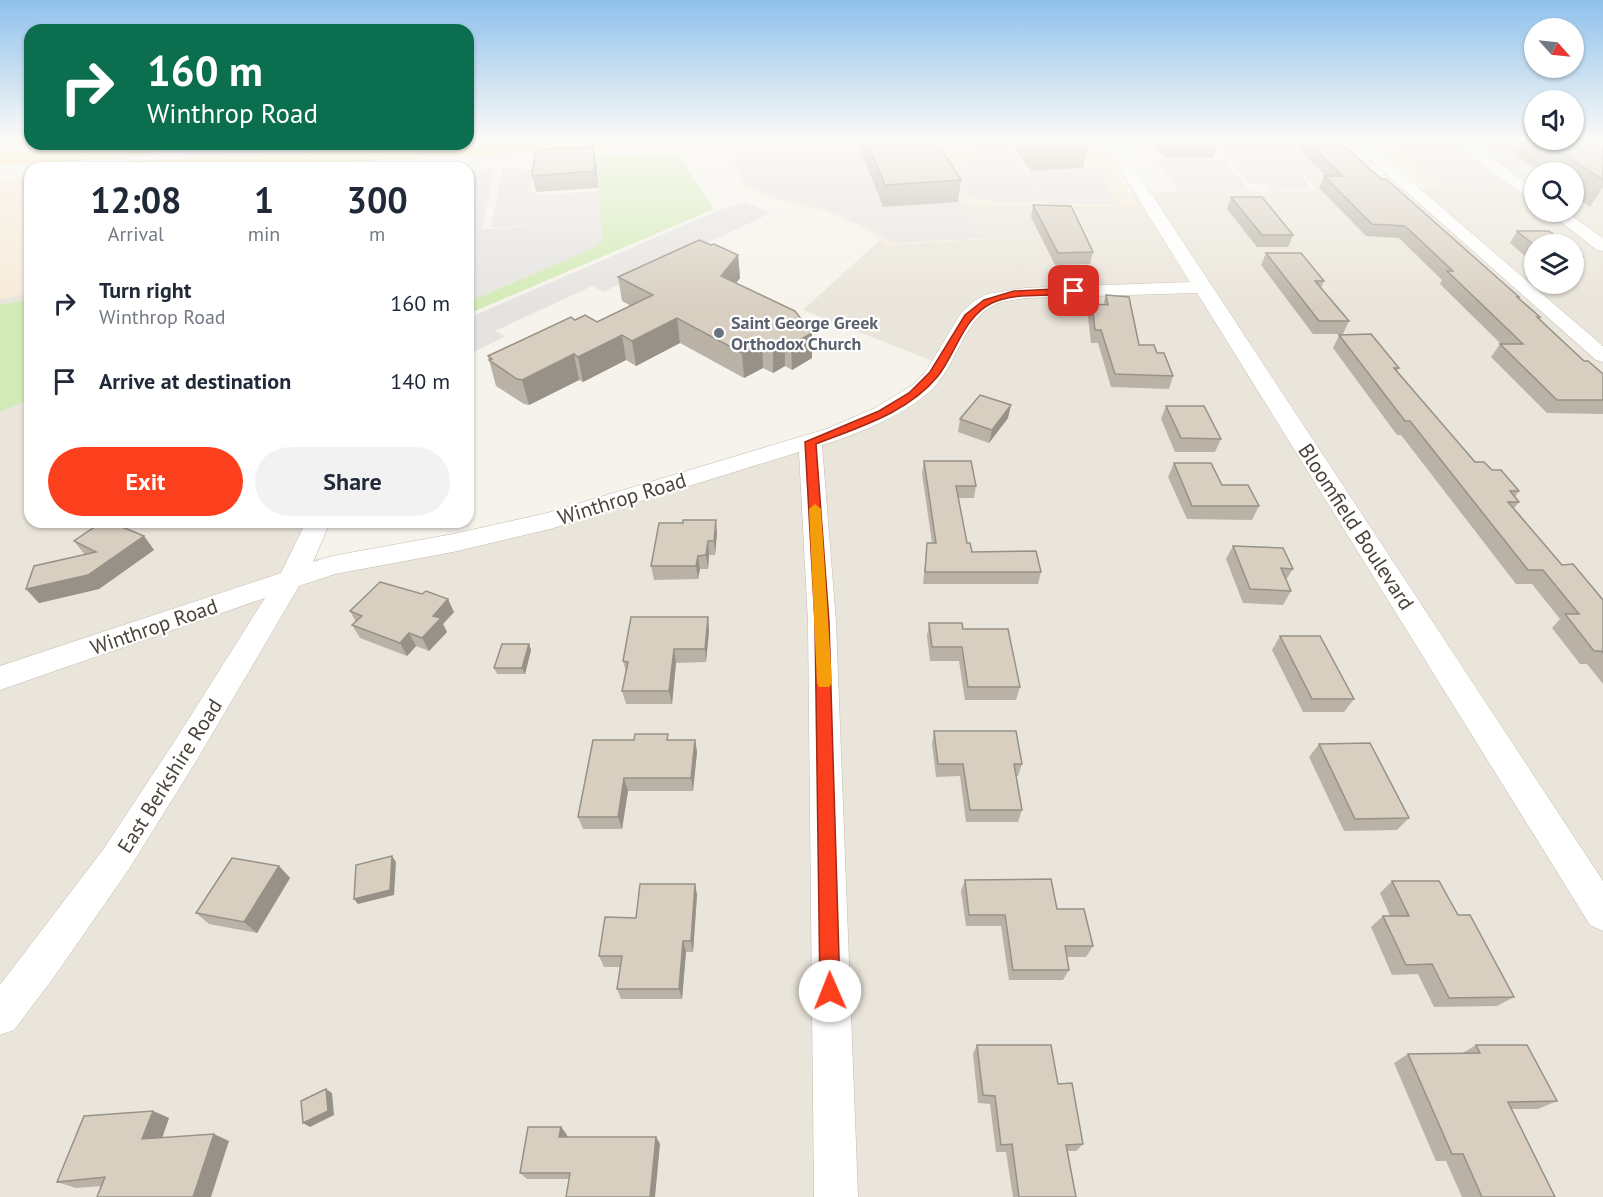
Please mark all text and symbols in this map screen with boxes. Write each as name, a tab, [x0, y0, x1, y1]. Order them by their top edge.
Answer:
north arrow	[1524, 18, 1584, 78]
map controls	[1524, 18, 1584, 294]
text: 160 m	[147, 43, 263, 98]
icon: right	[48, 48, 126, 126]
button: sound	[1524, 90, 1584, 150]
text: Winthrop Road	[147, 96, 318, 130]
button: search	[1524, 162, 1584, 222]
text: 12:08	[90, 176, 182, 223]
text: 1	[254, 176, 274, 223]
text: 300	[347, 176, 408, 223]
text: Arrival	[108, 221, 164, 247]
text: min	[248, 221, 280, 247]
text: m	[369, 221, 385, 247]
button: layers	[1524, 234, 1584, 294]
pin	[1048, 265, 1099, 316]
icon: arrive	[1057, 274, 1090, 307]
text: Turn right	[99, 276, 191, 304]
icon: right	[48, 287, 81, 320]
text: 160 m	[390, 289, 450, 317]
text: Winthrop Road	[99, 304, 226, 330]
place label: Saint George Greek Orthodox Church	[731, 311, 878, 355]
marker: Saint George Greek Orthodox Church	[712, 326, 726, 340]
icon: arrive	[48, 365, 81, 398]
text: Arrive at destination	[99, 367, 291, 395]
text: 140 m	[390, 367, 450, 395]
street label: Bloomfield Boulevard	[1292, 438, 1420, 615]
button: Exit	[48, 447, 243, 516]
button: Share	[255, 447, 450, 516]
street label: Winthrop Road	[554, 466, 689, 531]
street label: Winthrop Road	[87, 592, 221, 661]
street label: East Berkshire Road	[111, 693, 228, 858]
position arrow	[798, 959, 862, 1023]

